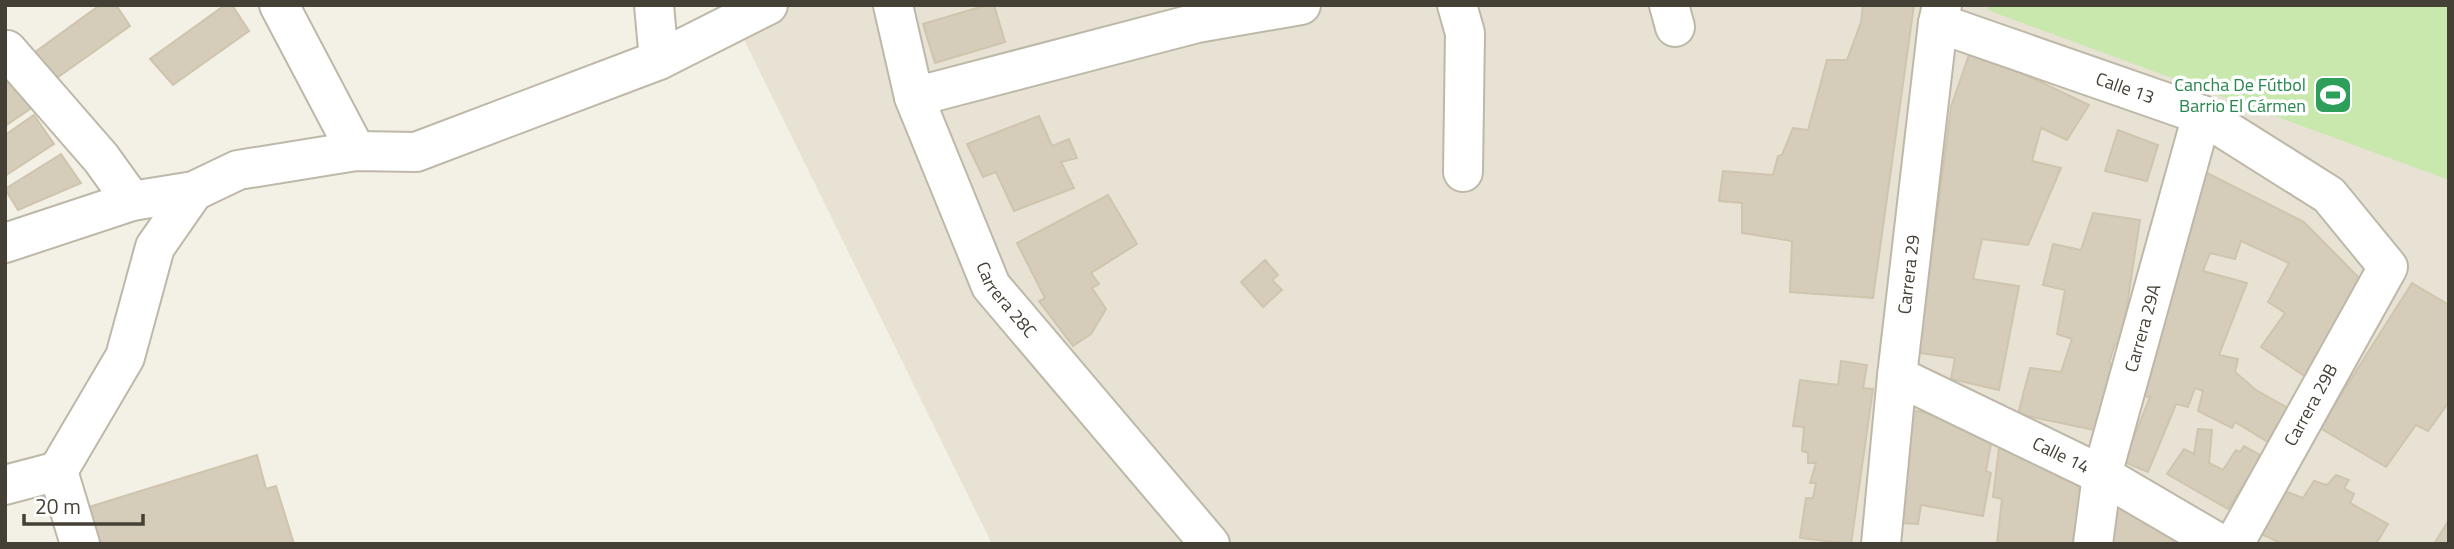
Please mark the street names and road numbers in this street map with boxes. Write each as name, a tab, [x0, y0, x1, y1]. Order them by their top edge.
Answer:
street label: Calle 13	[2092, 65, 2158, 110]
street label: Carrera 29	[1890, 233, 1926, 315]
street label: Carrera 28C	[969, 257, 1043, 344]
street label: Carrera 29A	[2117, 281, 2167, 375]
street label: Carrera 29B	[2277, 359, 2344, 451]
street label: Calle 14	[2028, 429, 2094, 480]

